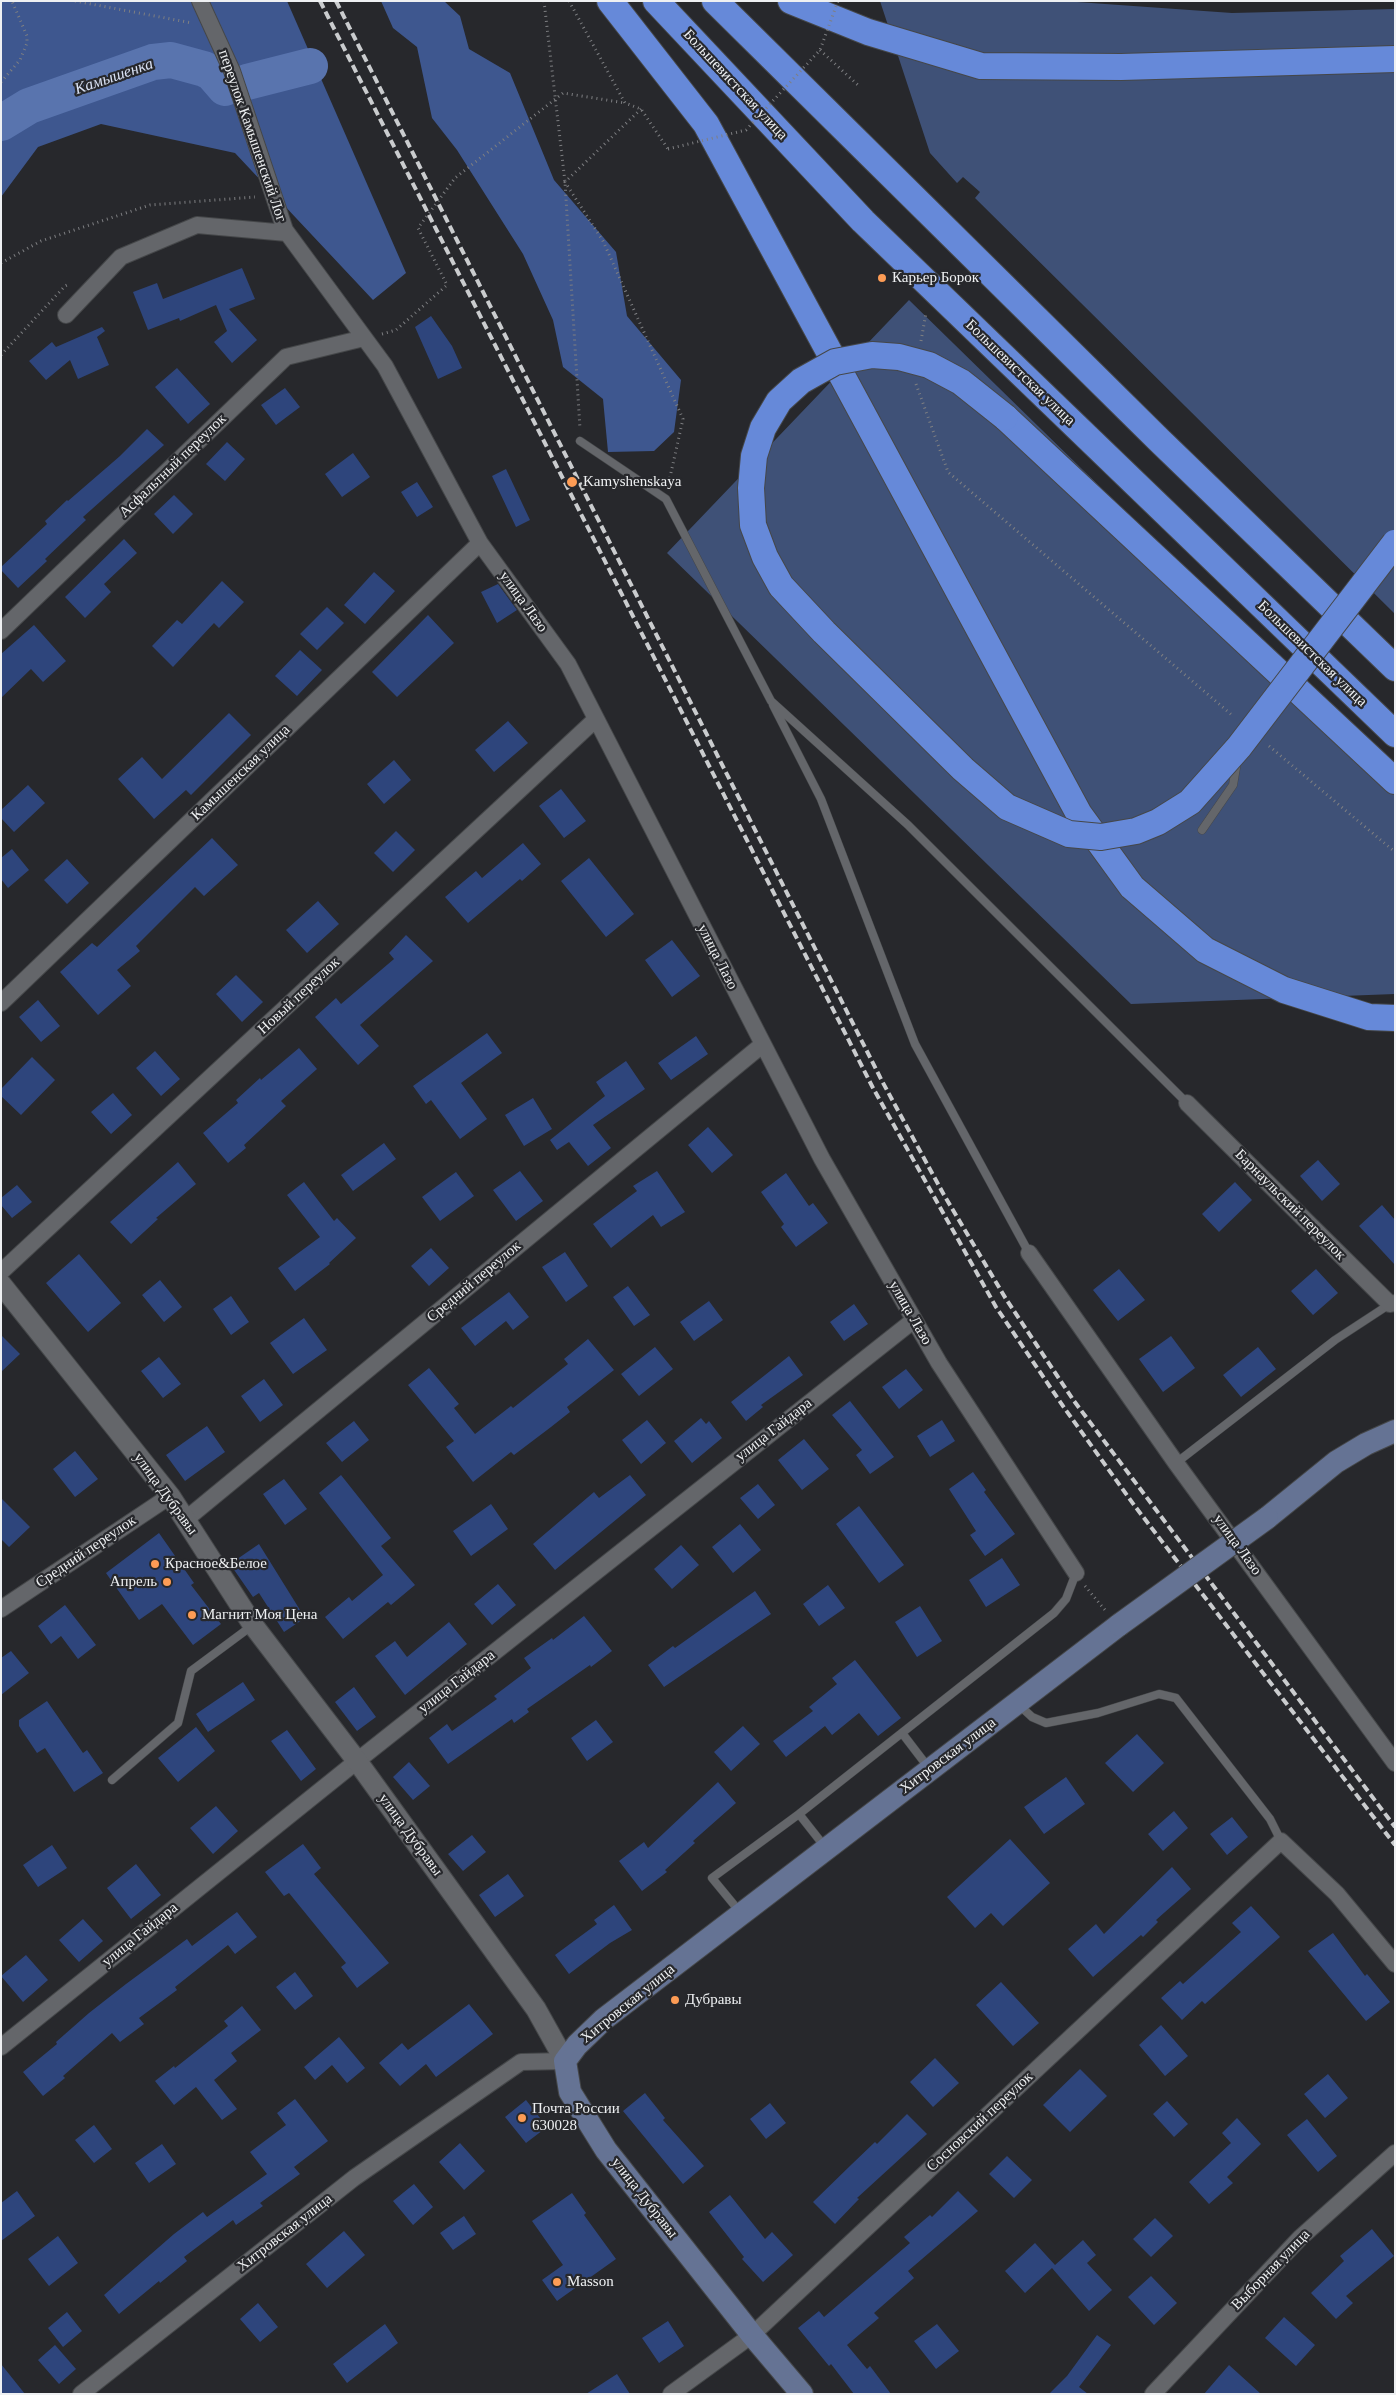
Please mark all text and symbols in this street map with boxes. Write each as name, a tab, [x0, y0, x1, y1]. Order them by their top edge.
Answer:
street label: Большевистская улица	[679, 26, 791, 144]
street label: переулок Камышенский Лог	[214, 48, 290, 224]
water label: Камышенка	[72, 55, 156, 99]
place label: Карьер Борок	[892, 269, 979, 287]
marker: Карьер Борок	[876, 272, 888, 284]
street label: Большевистская улица	[962, 316, 1078, 430]
street label: Асфальтный переулок	[116, 410, 230, 522]
place label: Kamyshenskaya	[583, 473, 681, 491]
marker: Kamyshenskaya	[565, 475, 579, 489]
street label: улица Лазо	[495, 568, 551, 636]
street label: Большевистская улица	[1254, 597, 1370, 711]
street label: Камышенская улица	[188, 721, 294, 825]
street label: улица Лазо	[693, 921, 741, 993]
street label: Новый переулок	[255, 954, 343, 1038]
street label: Барнаульский переулок	[1231, 1146, 1349, 1264]
street label: Средний переулок	[423, 1237, 525, 1327]
street label: улица Лазо	[884, 1278, 936, 1348]
street label: улица Гайдара	[732, 1395, 816, 1465]
street label: улица Дубравы	[129, 1449, 201, 1539]
street label: улица Лазо	[1209, 1511, 1265, 1579]
street label: Средний переулок	[32, 1512, 140, 1592]
place label: Красное&Белое	[165, 1555, 267, 1573]
marker: Красное&Белое	[149, 1558, 161, 1570]
place label: Апрель	[110, 1573, 157, 1591]
marker: Апрель	[161, 1576, 173, 1588]
place label: Магнит Моя Цена	[202, 1606, 318, 1624]
marker: Магнит Моя Цена	[186, 1609, 198, 1621]
street label: улица Гайдара	[415, 1647, 499, 1717]
street label: Хитровская улица	[896, 1714, 1000, 1798]
street label: улица Дубравы	[374, 1790, 446, 1880]
street label: улица Гайдара	[99, 1899, 181, 1971]
street label: Хитровская улица	[577, 1961, 679, 2047]
place label: Дубравы	[685, 1991, 741, 2009]
marker: Дубравы	[669, 1994, 681, 2006]
street label: Сосновский переулок	[923, 2068, 1037, 2176]
place label: Почта России 630028	[532, 2100, 620, 2135]
marker: Почта России 630028	[516, 2112, 528, 2124]
street label: улица Дубравы	[607, 2154, 681, 2242]
street label: Хитровская улица	[234, 2190, 336, 2276]
street label: Выборная улица	[1228, 2226, 1314, 2314]
place label: Masson	[567, 2273, 614, 2291]
marker: Masson	[551, 2276, 563, 2288]

